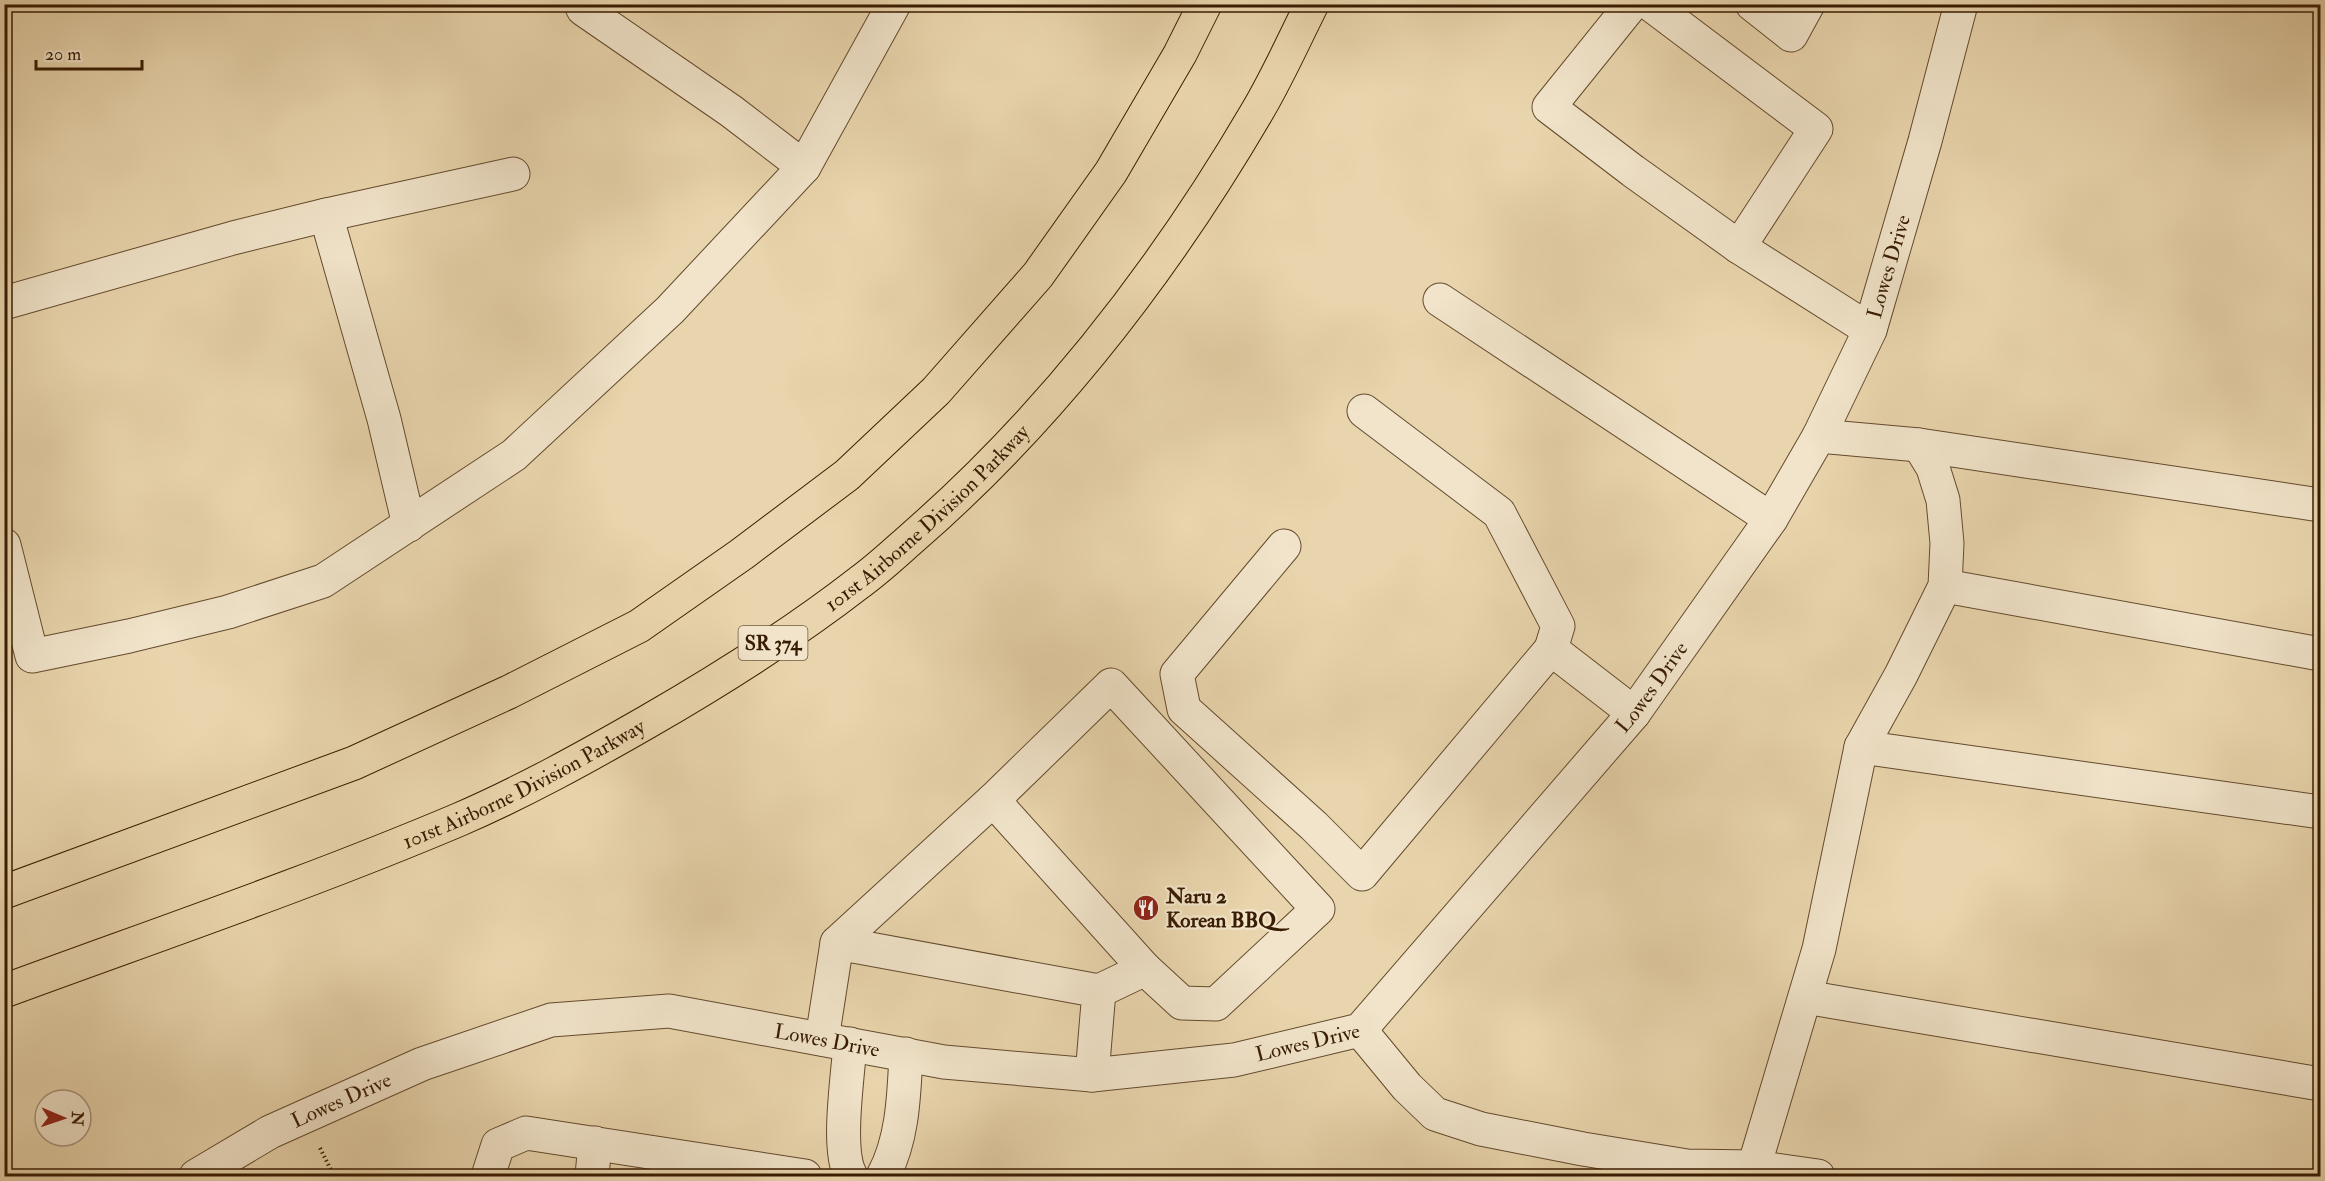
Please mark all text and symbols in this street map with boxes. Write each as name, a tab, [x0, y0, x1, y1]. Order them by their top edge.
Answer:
scale bar	[36, 33, 142, 71]
text: 20 m	[45, 43, 81, 66]
street label: Lowes Drive	[1861, 211, 1916, 321]
street label: 101st Airborne Division Parkway	[819, 418, 1036, 617]
road number: SR 374	[738, 626, 808, 660]
street label: Lowes Drive	[1609, 636, 1694, 739]
street label: 101st Airborne Division Parkway	[399, 712, 650, 855]
place label: Naru 2 Korean BBQ	[1165, 883, 1290, 934]
restaurant icon: Naru 2 Korean BBQ	[1131, 893, 1161, 923]
street label: Lowes Drive	[772, 1017, 882, 1063]
street label: Lowes Drive	[1253, 1017, 1363, 1068]
street label: Lowes Drive	[287, 1066, 396, 1134]
north arrow	[33, 1088, 93, 1148]
text: N	[67, 1110, 87, 1127]

